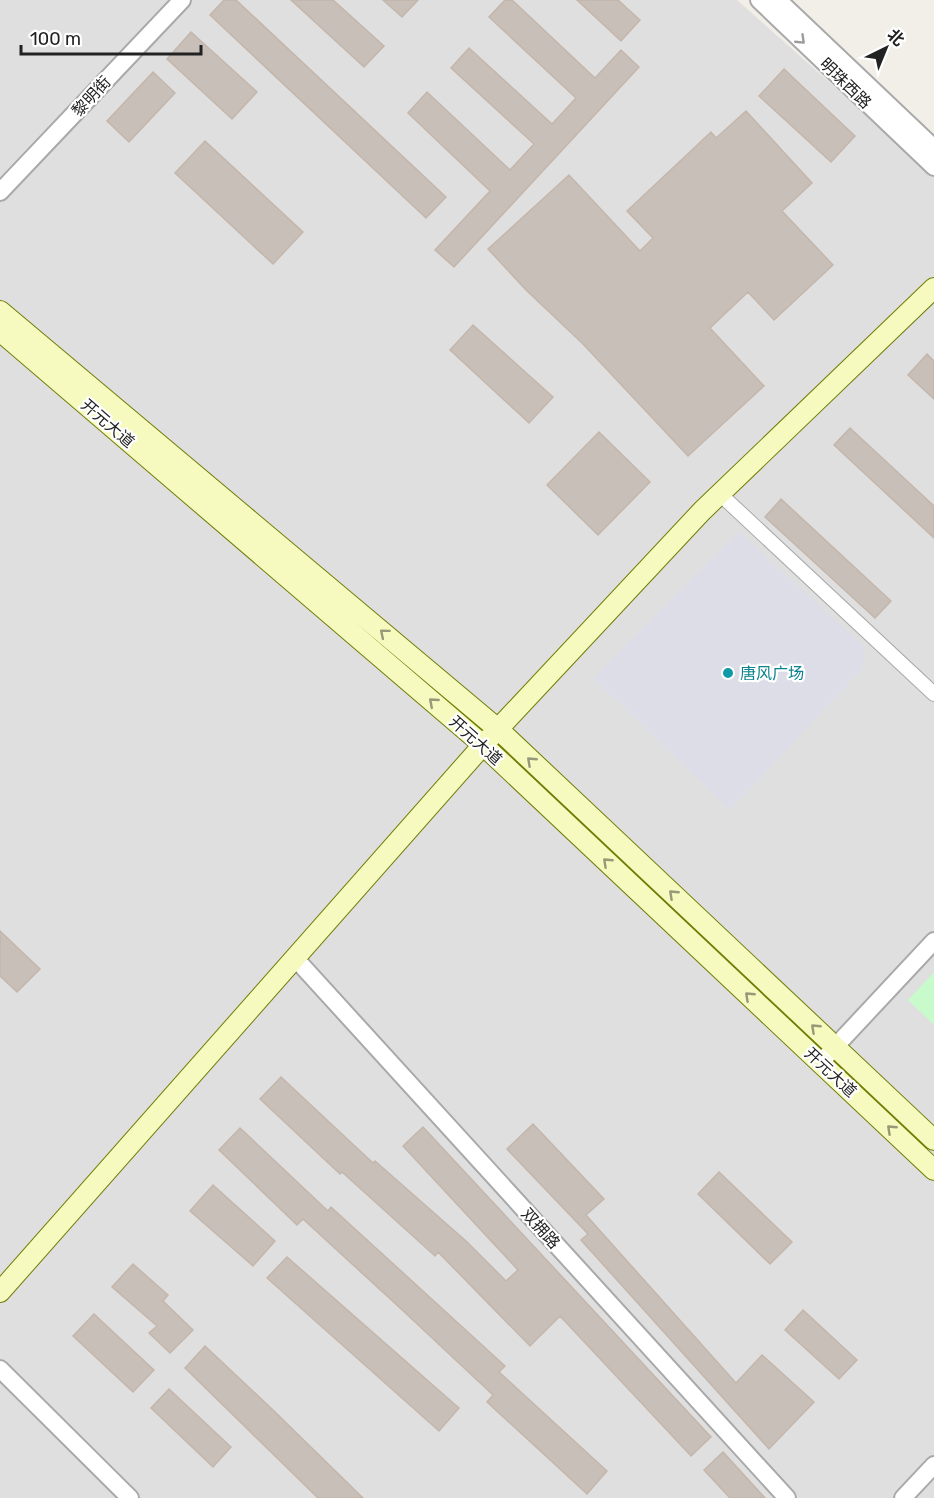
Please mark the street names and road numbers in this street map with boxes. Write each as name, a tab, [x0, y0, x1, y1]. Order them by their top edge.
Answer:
street label: 明珠西路	[816, 54, 875, 112]
street label: 黎明街	[68, 72, 115, 120]
street label: 开元大道	[77, 395, 138, 452]
street label: 开元大道	[446, 712, 506, 769]
street label: 开元大道	[801, 1044, 861, 1101]
street label: 双拥路	[518, 1204, 564, 1253]

